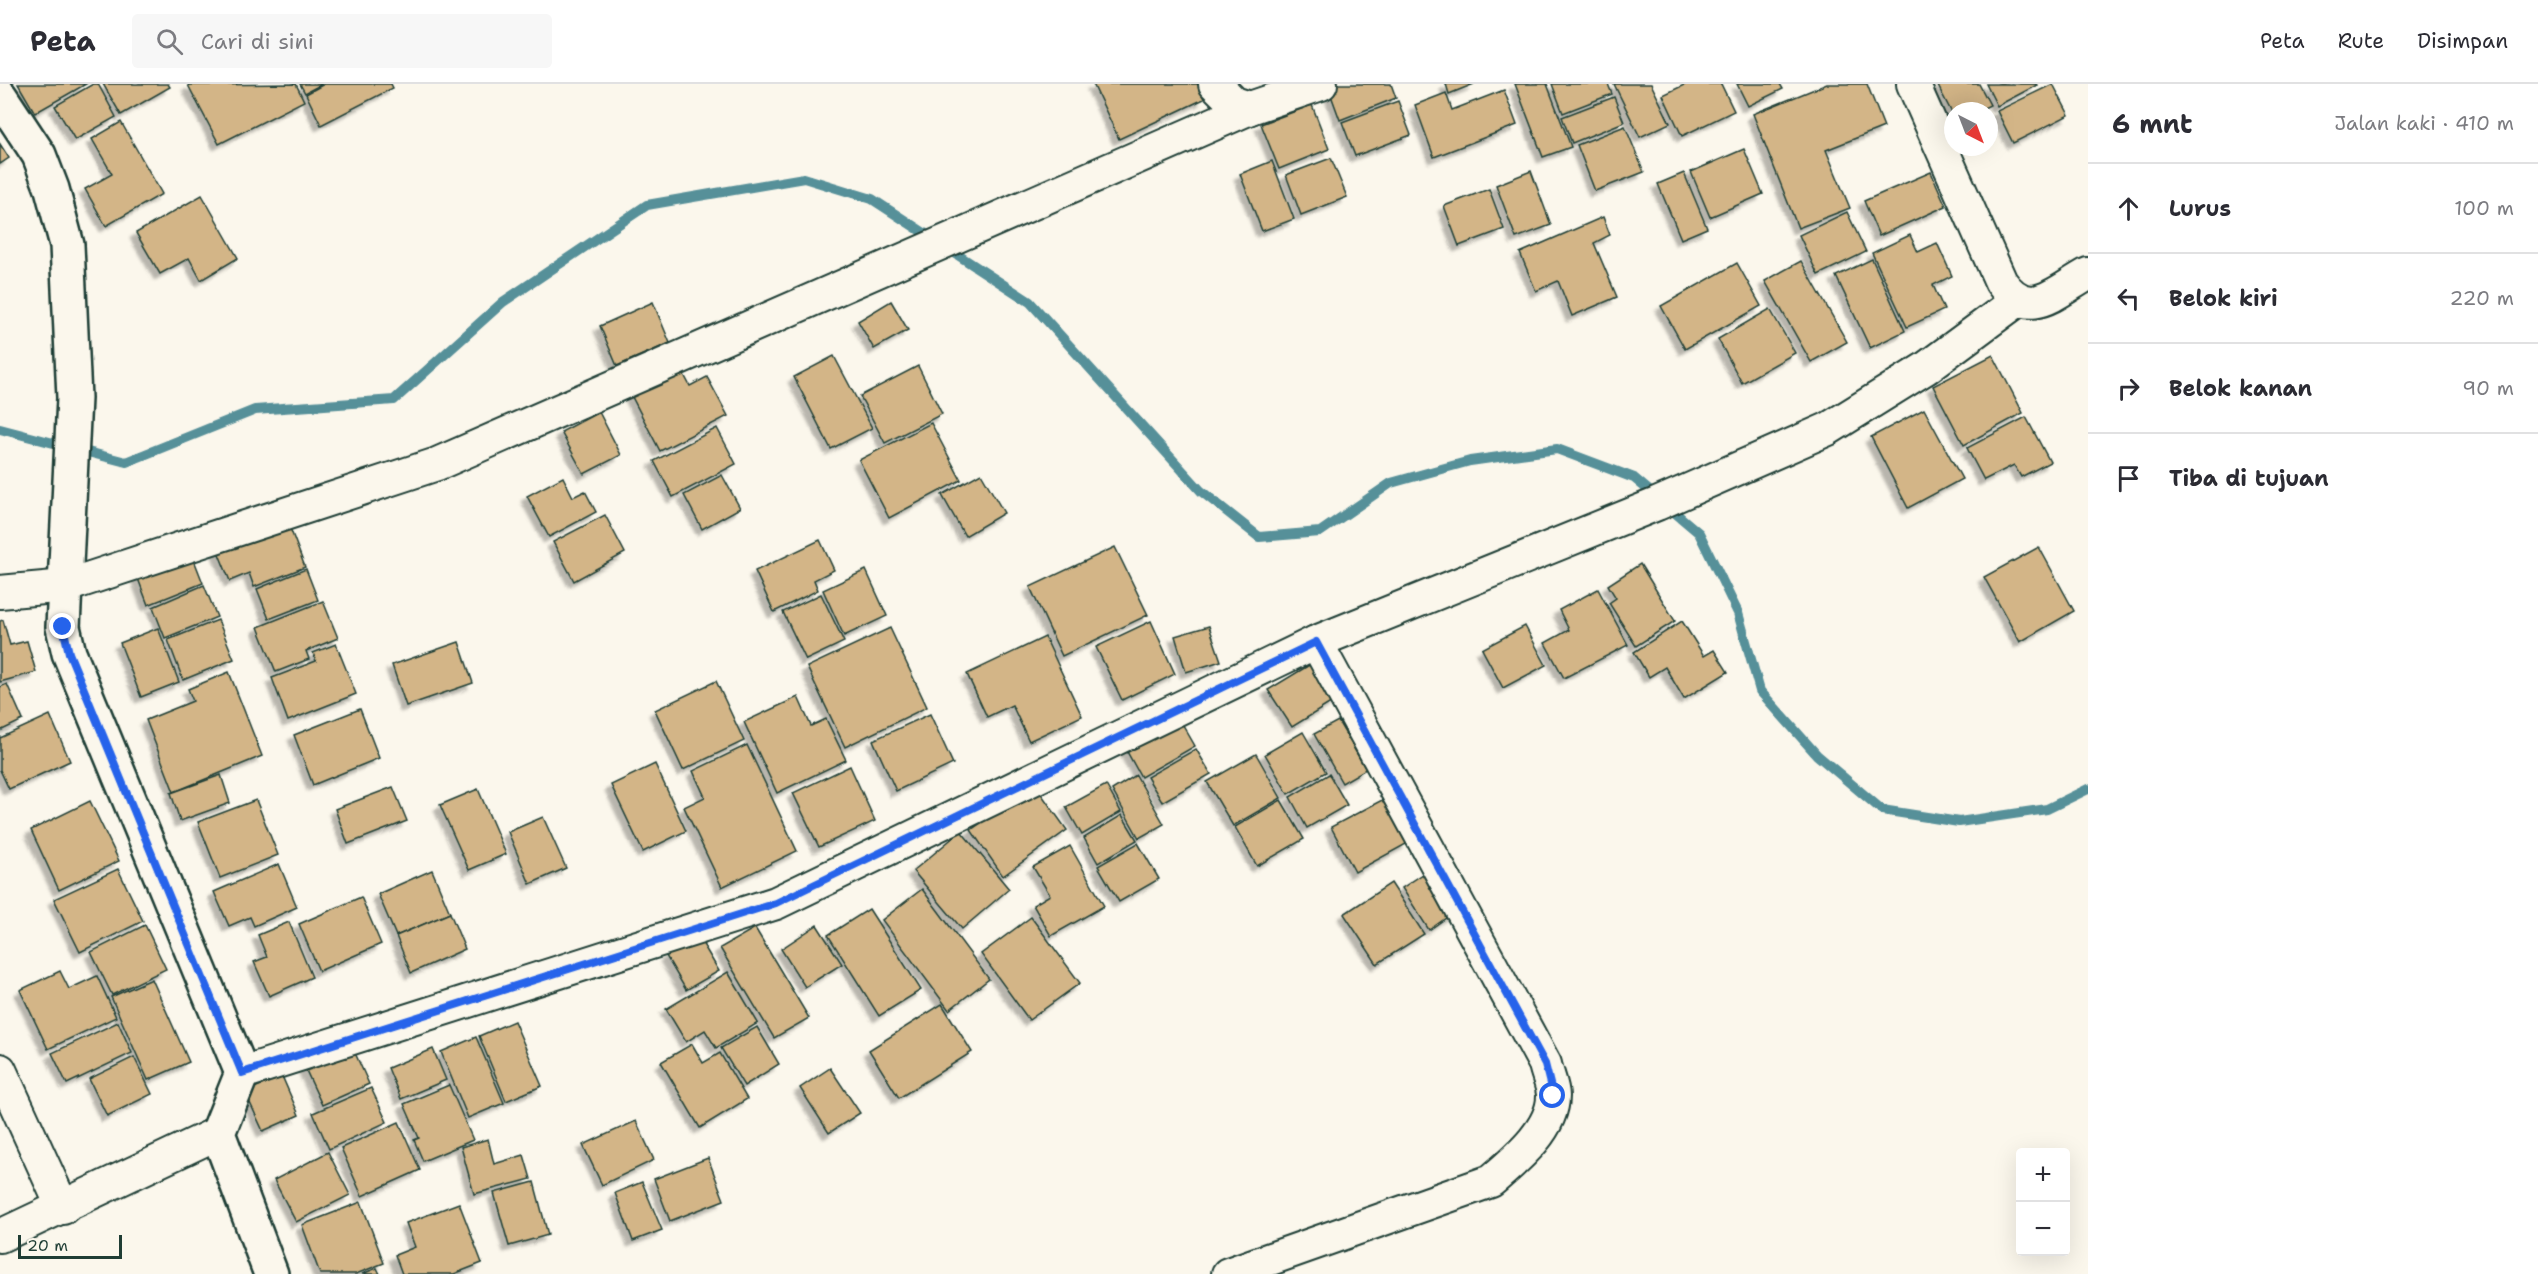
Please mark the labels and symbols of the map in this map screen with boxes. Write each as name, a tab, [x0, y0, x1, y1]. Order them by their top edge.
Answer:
north arrow	[1944, 102, 1998, 156]
route end	[49, 613, 75, 639]
route start	[1539, 1082, 1565, 1108]
scale bar	[18, 1232, 122, 1260]

